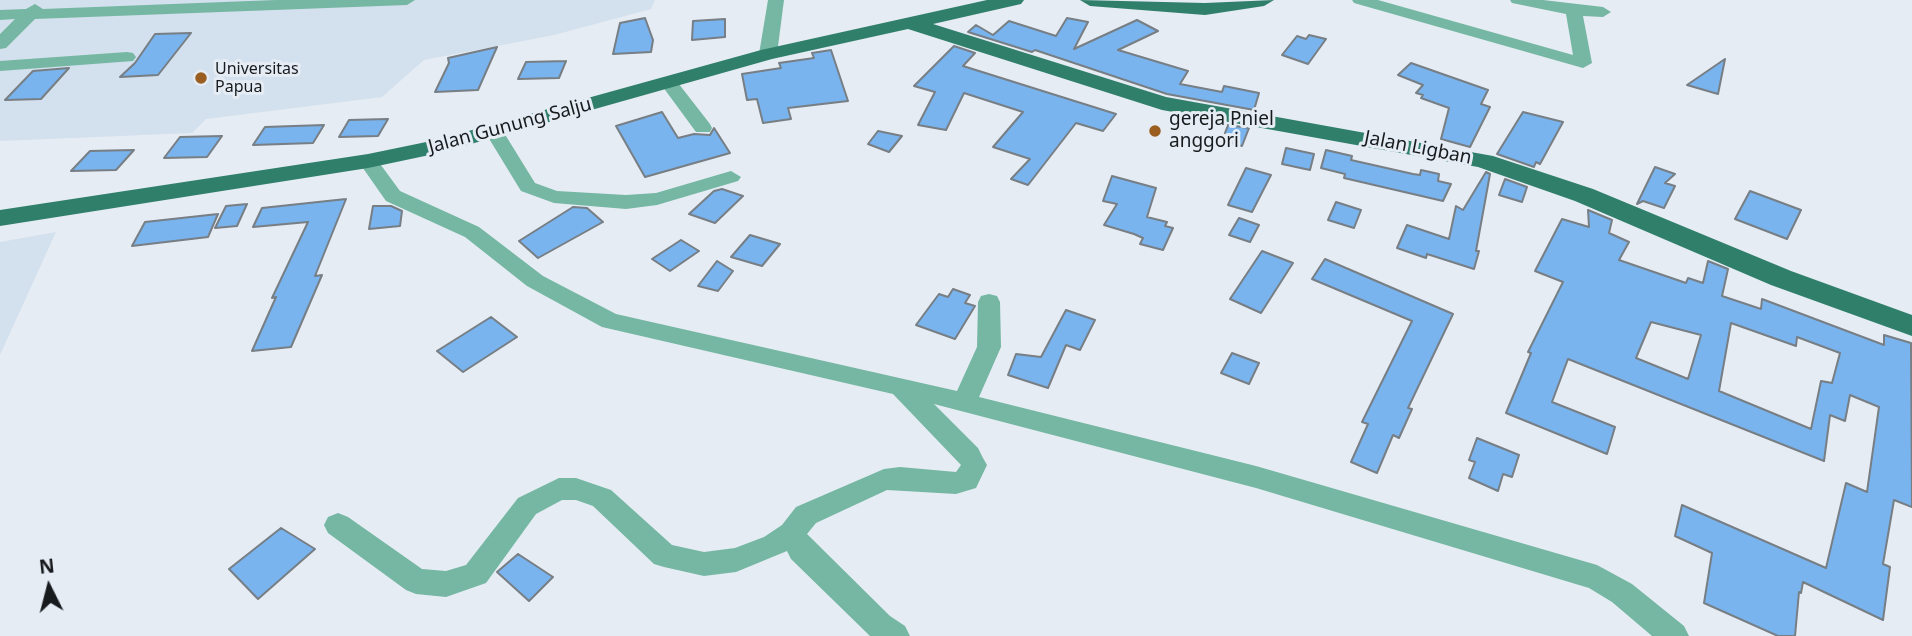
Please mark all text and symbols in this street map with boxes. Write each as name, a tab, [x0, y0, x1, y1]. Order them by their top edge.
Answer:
place label: Universitas Papua	[215, 59, 299, 97]
marker: Universitas Papua	[193, 70, 209, 86]
street label: Jalan Gunung Salju	[426, 93, 594, 159]
place label: gereja Pniel anggori	[1169, 109, 1274, 153]
marker: gereja Pniel anggori	[1147, 123, 1163, 139]
street label: Jalan Ligban	[1362, 126, 1474, 170]
north arrow	[14, 552, 84, 622]
text: N	[38, 552, 56, 580]

